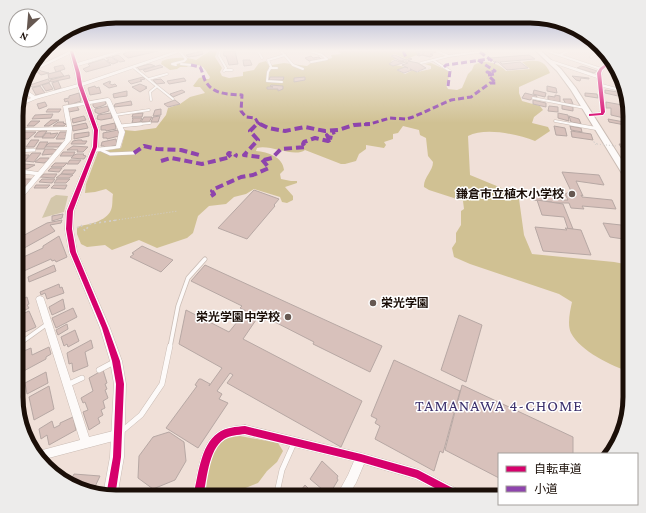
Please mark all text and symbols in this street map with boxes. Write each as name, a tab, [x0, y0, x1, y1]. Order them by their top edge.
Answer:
north arrow	[8, 8, 48, 48]
text: N	[17, 30, 30, 44]
place label: 鎌倉市立植木小学校	[456, 187, 564, 201]
marker: 鎌倉市立植木小学校	[567, 189, 577, 199]
place label: 栄光学園	[381, 296, 429, 310]
marker: 栄光学園	[368, 298, 378, 308]
place label: 栄光学園中学校	[196, 310, 280, 324]
marker: 栄光学園中学校	[283, 312, 293, 322]
district label: TAMANAWA 4-CHOME	[415, 397, 583, 414]
legend	[498, 453, 638, 505]
text: 自転車道	[534, 462, 582, 476]
text: 小道	[534, 482, 558, 496]

